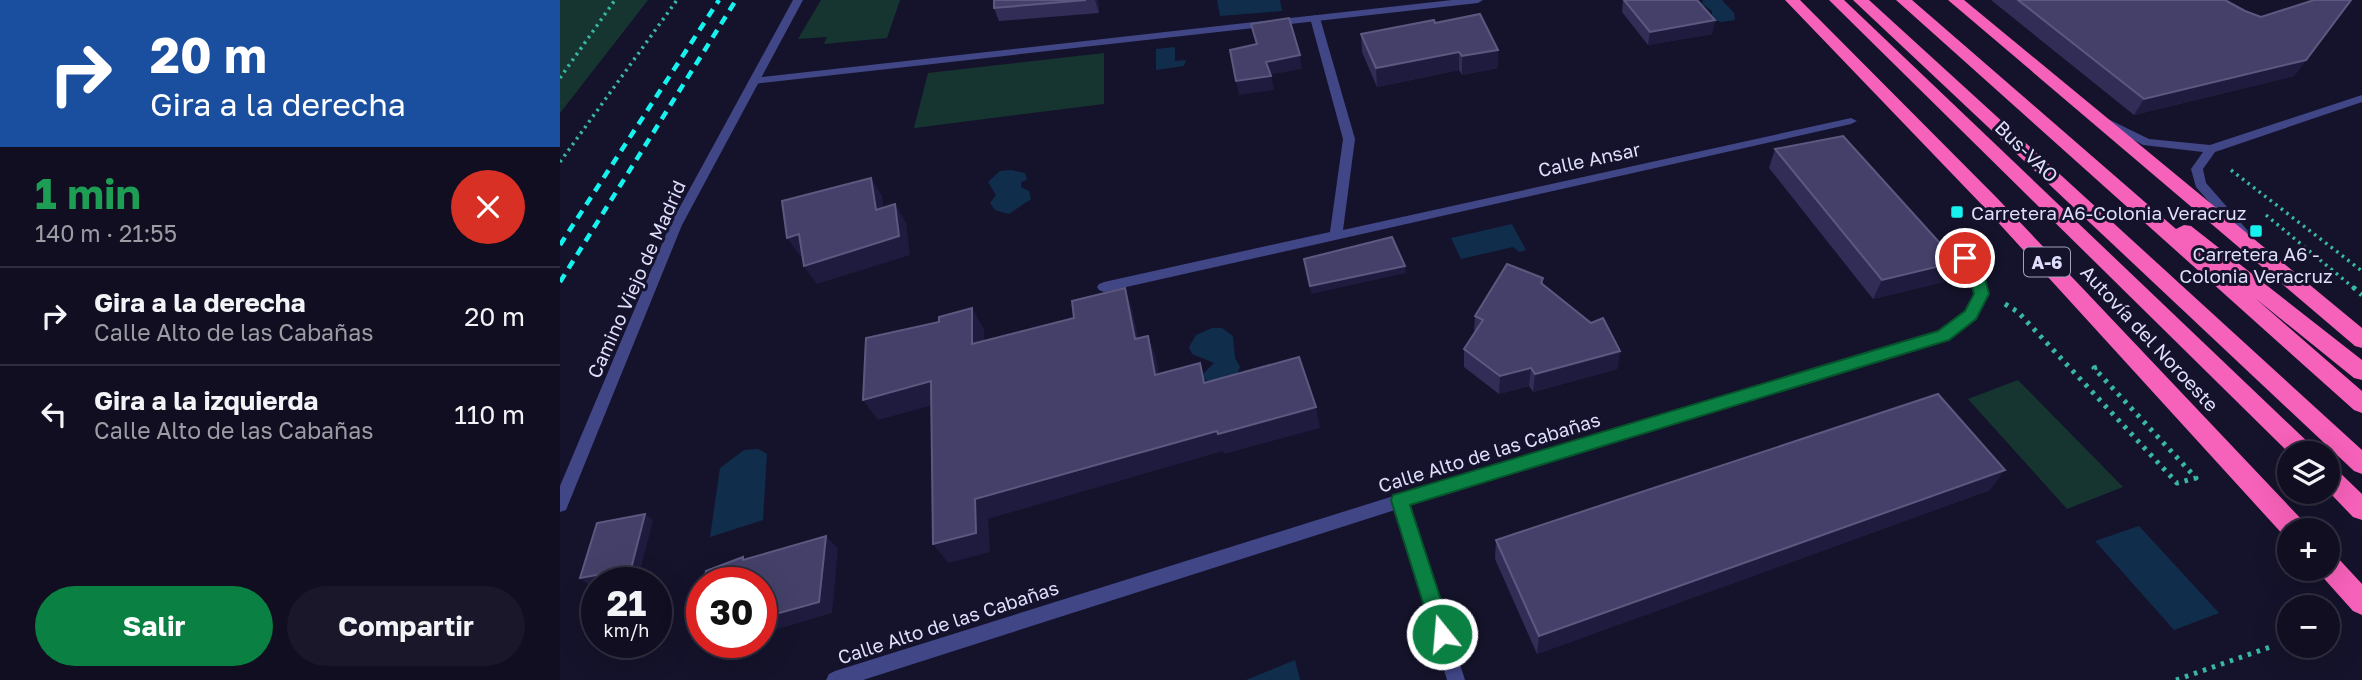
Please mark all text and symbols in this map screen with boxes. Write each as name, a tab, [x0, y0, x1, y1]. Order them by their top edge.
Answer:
text: 20 m	[150, 25, 267, 84]
icon: right	[35, 28, 126, 119]
text: Gira a la derecha	[150, 85, 406, 123]
street label: Bus-VAO	[1991, 115, 2063, 187]
street label: Calle Ansar	[1536, 137, 1643, 181]
text: 1 min	[35, 168, 141, 218]
button: close	[451, 170, 525, 244]
street label: Camino Viejo de Madrid	[582, 177, 690, 381]
place label: Carretera A6-Colonia Veracruz	[1971, 201, 2246, 224]
marker: Carretera A6-Colonia Veracruz	[1949, 204, 1965, 220]
text: 140 m · 21:55	[35, 219, 177, 247]
marker: Carretera A6 - Colonia Veracruz	[2248, 223, 2264, 239]
pin	[1935, 228, 1995, 288]
icon: arrive	[1946, 239, 1984, 277]
place label: Carretera A6 - Colonia Veracruz	[2179, 242, 2333, 287]
road number: A-6	[2024, 248, 2070, 276]
street label: Autovía del Noroeste	[2076, 260, 2224, 416]
text: Gira a la derecha	[94, 287, 306, 318]
icon: right	[35, 297, 73, 335]
text: 20 m	[464, 301, 525, 332]
text: Calle Alto de las Cabañas	[94, 318, 373, 346]
text: Gira a la izquierda	[94, 385, 318, 416]
icon: left	[35, 395, 73, 433]
text: 110 m	[454, 399, 525, 430]
street label: Calle Alto de las Cabañas	[1375, 407, 1603, 497]
text: Calle Alto de las Cabañas	[94, 416, 373, 444]
map controls	[2277, 441, 2340, 658]
button: layers	[2277, 441, 2340, 504]
button: +	[2277, 518, 2340, 581]
speed limit sign: 30	[686, 567, 777, 658]
street label: Calle Alto de las Cabañas	[835, 575, 1061, 669]
text: 21	[607, 582, 646, 624]
button: Salir	[35, 586, 273, 666]
button: Compartir	[287, 586, 525, 666]
button: −	[2277, 595, 2340, 658]
position arrow	[1405, 597, 1479, 671]
text: km/h	[604, 619, 649, 641]

